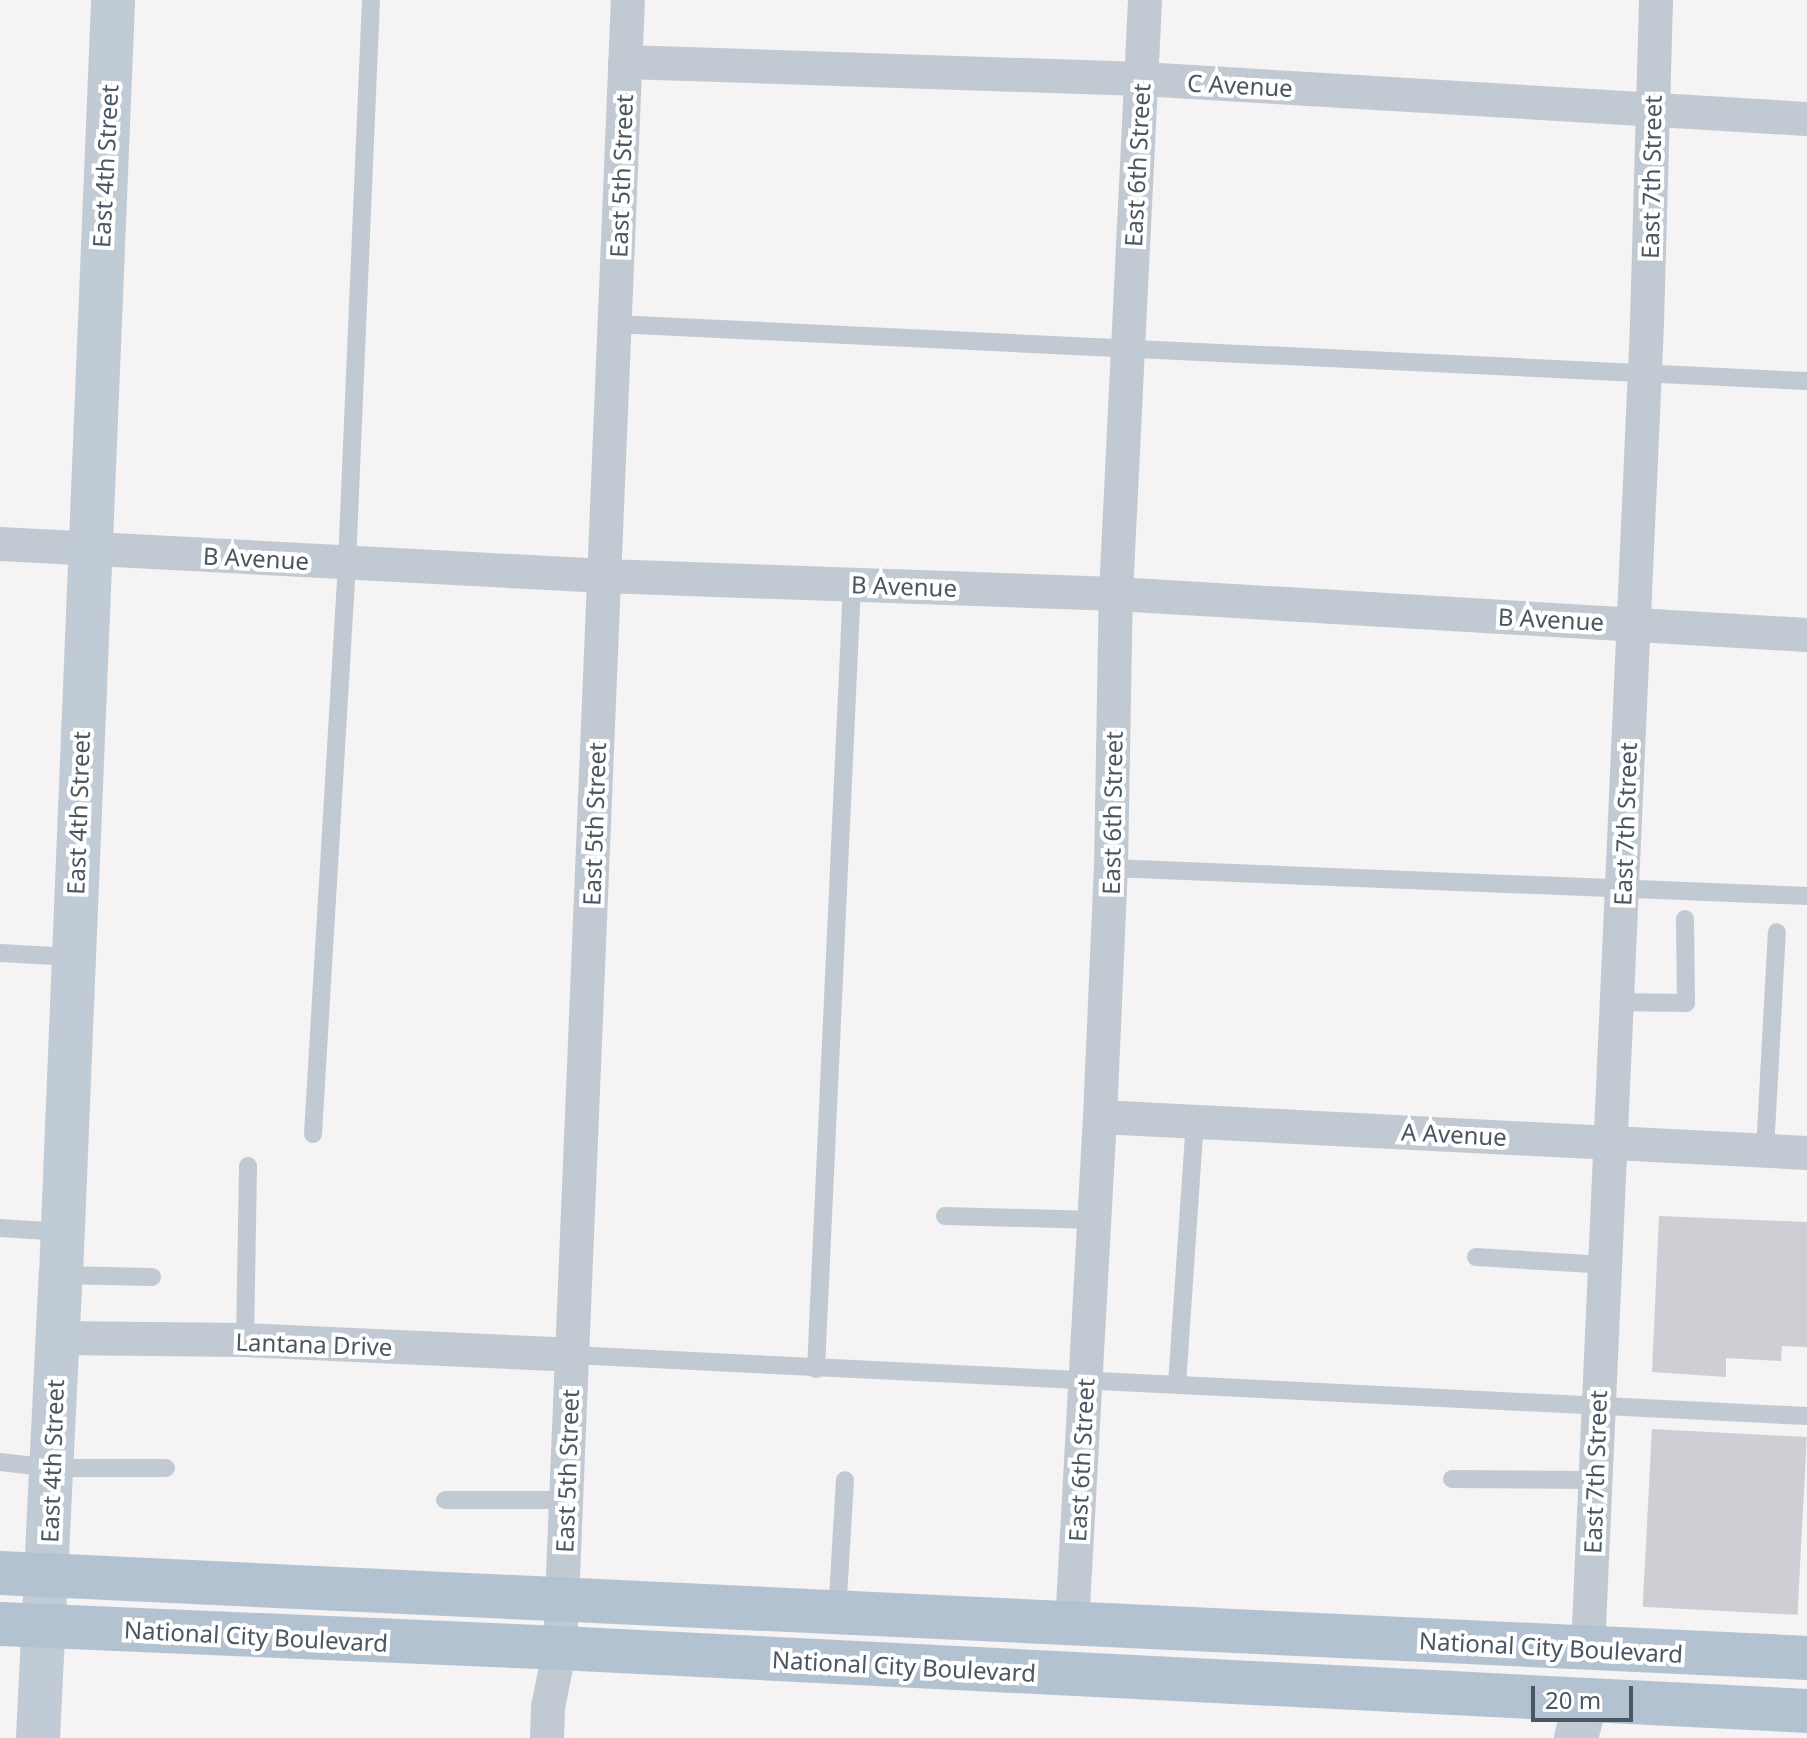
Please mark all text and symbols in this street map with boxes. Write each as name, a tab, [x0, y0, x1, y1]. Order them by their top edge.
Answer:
street label: C Avenue	[1186, 68, 1294, 102]
street label: East 6th Street	[1118, 83, 1156, 247]
street label: East 4th Street	[86, 84, 124, 248]
street label: East 5th Street	[604, 94, 638, 258]
street label: East 7th Street	[1635, 95, 1667, 259]
street label: B Avenue	[202, 541, 310, 575]
street label: B Avenue	[850, 570, 958, 602]
street label: B Avenue	[1497, 602, 1605, 636]
street label: East 4th Street	[61, 731, 95, 895]
street label: East 6th Street	[1096, 731, 1128, 895]
street label: East 5th Street	[577, 742, 611, 906]
street label: East 7th Street	[1608, 742, 1642, 906]
street label: A Avenue	[1400, 1117, 1508, 1151]
street label: Lantana Drive	[235, 1327, 393, 1361]
street label: East 6th Street	[1062, 1378, 1100, 1542]
street label: East 4th Street	[35, 1379, 69, 1543]
street label: East 5th Street	[550, 1389, 584, 1553]
street label: East 7th Street	[1578, 1390, 1612, 1554]
street label: National City Boulevard	[123, 1615, 389, 1657]
street label: National City Boulevard	[1418, 1626, 1684, 1668]
street label: National City Boulevard	[771, 1645, 1037, 1687]
scale bar	[1535, 1670, 1637, 1720]
text: 20 m	[1545, 1683, 1601, 1716]

